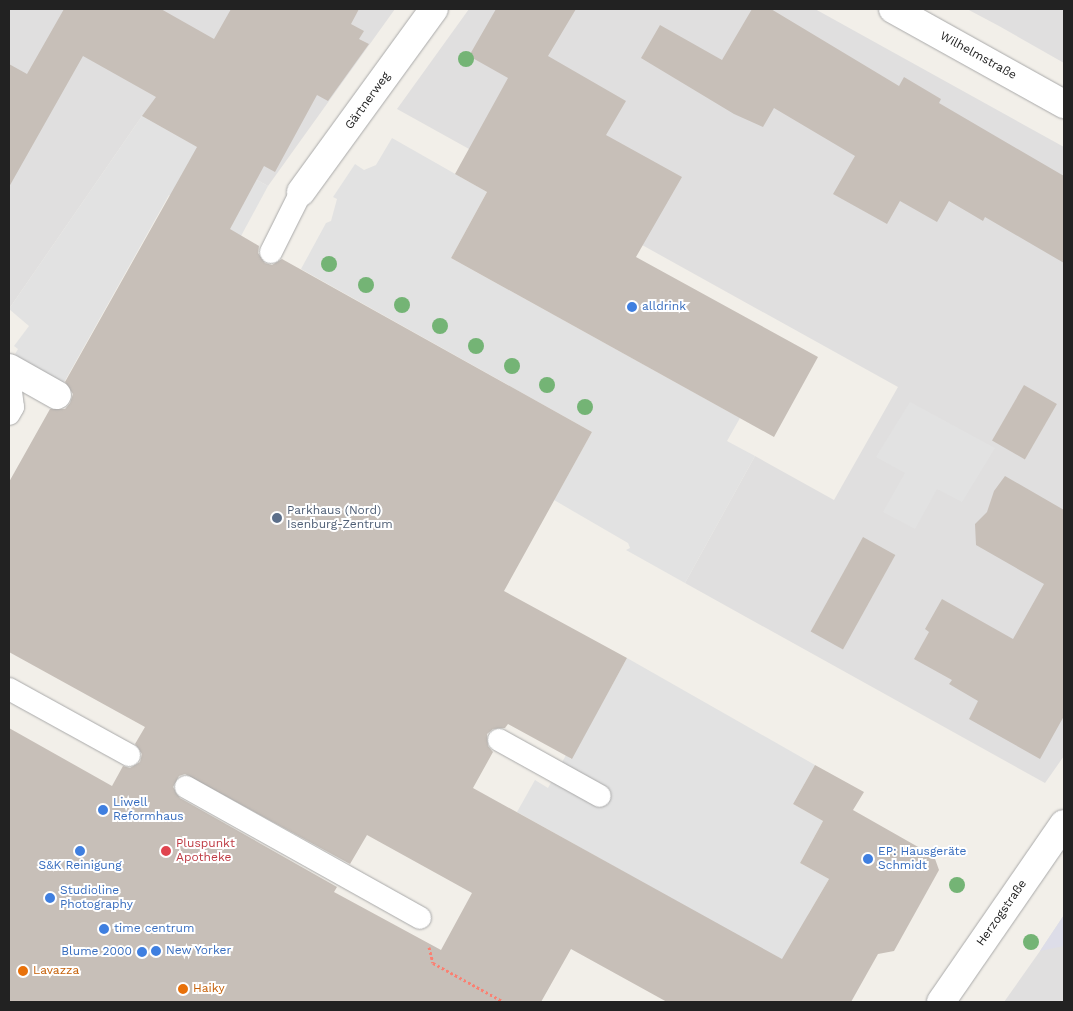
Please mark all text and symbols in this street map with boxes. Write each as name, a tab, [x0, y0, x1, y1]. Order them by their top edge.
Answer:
street label: Wilhelmstraße	[937, 29, 1019, 83]
street label: Gärtnerweg	[342, 69, 394, 133]
place label: alldrink	[642, 300, 686, 314]
marker: alldrink	[626, 301, 638, 313]
place label: Parkhaus (Nord) Isenburg-Zentrum	[287, 504, 393, 532]
marker: Parkhaus (Nord) Isenburg-Zentrum	[271, 512, 283, 524]
place label: Liwell Reformhaus	[113, 796, 184, 824]
marker: Liwell Reformhaus	[97, 804, 109, 816]
place label: Pluspunkt Apotheke	[176, 837, 235, 865]
marker: S&K Reinigung	[74, 845, 86, 857]
marker: Pluspunkt Apotheke	[160, 845, 172, 857]
place label: EP: Hausgeräte Schmidt	[878, 845, 966, 873]
marker: EP: Hausgeräte Schmidt	[862, 853, 874, 865]
place label: S&K Reinigung	[38, 859, 122, 873]
street label: Herzogstraße	[974, 877, 1030, 949]
place label: Studioline Photography	[60, 884, 133, 912]
marker: Studioline Photography	[44, 892, 56, 904]
place label: time centrum	[114, 922, 194, 936]
marker: time centrum	[98, 923, 110, 935]
place label: New Yorker	[166, 944, 232, 958]
place label: Blume 2000	[61, 945, 132, 959]
marker: New Yorker	[150, 945, 162, 957]
marker: Blume 2000	[136, 946, 148, 958]
place label: Lavazza	[33, 964, 79, 978]
marker: Lavazza	[17, 965, 29, 977]
place label: Haiky	[193, 982, 225, 996]
marker: Haiky	[177, 983, 189, 995]

